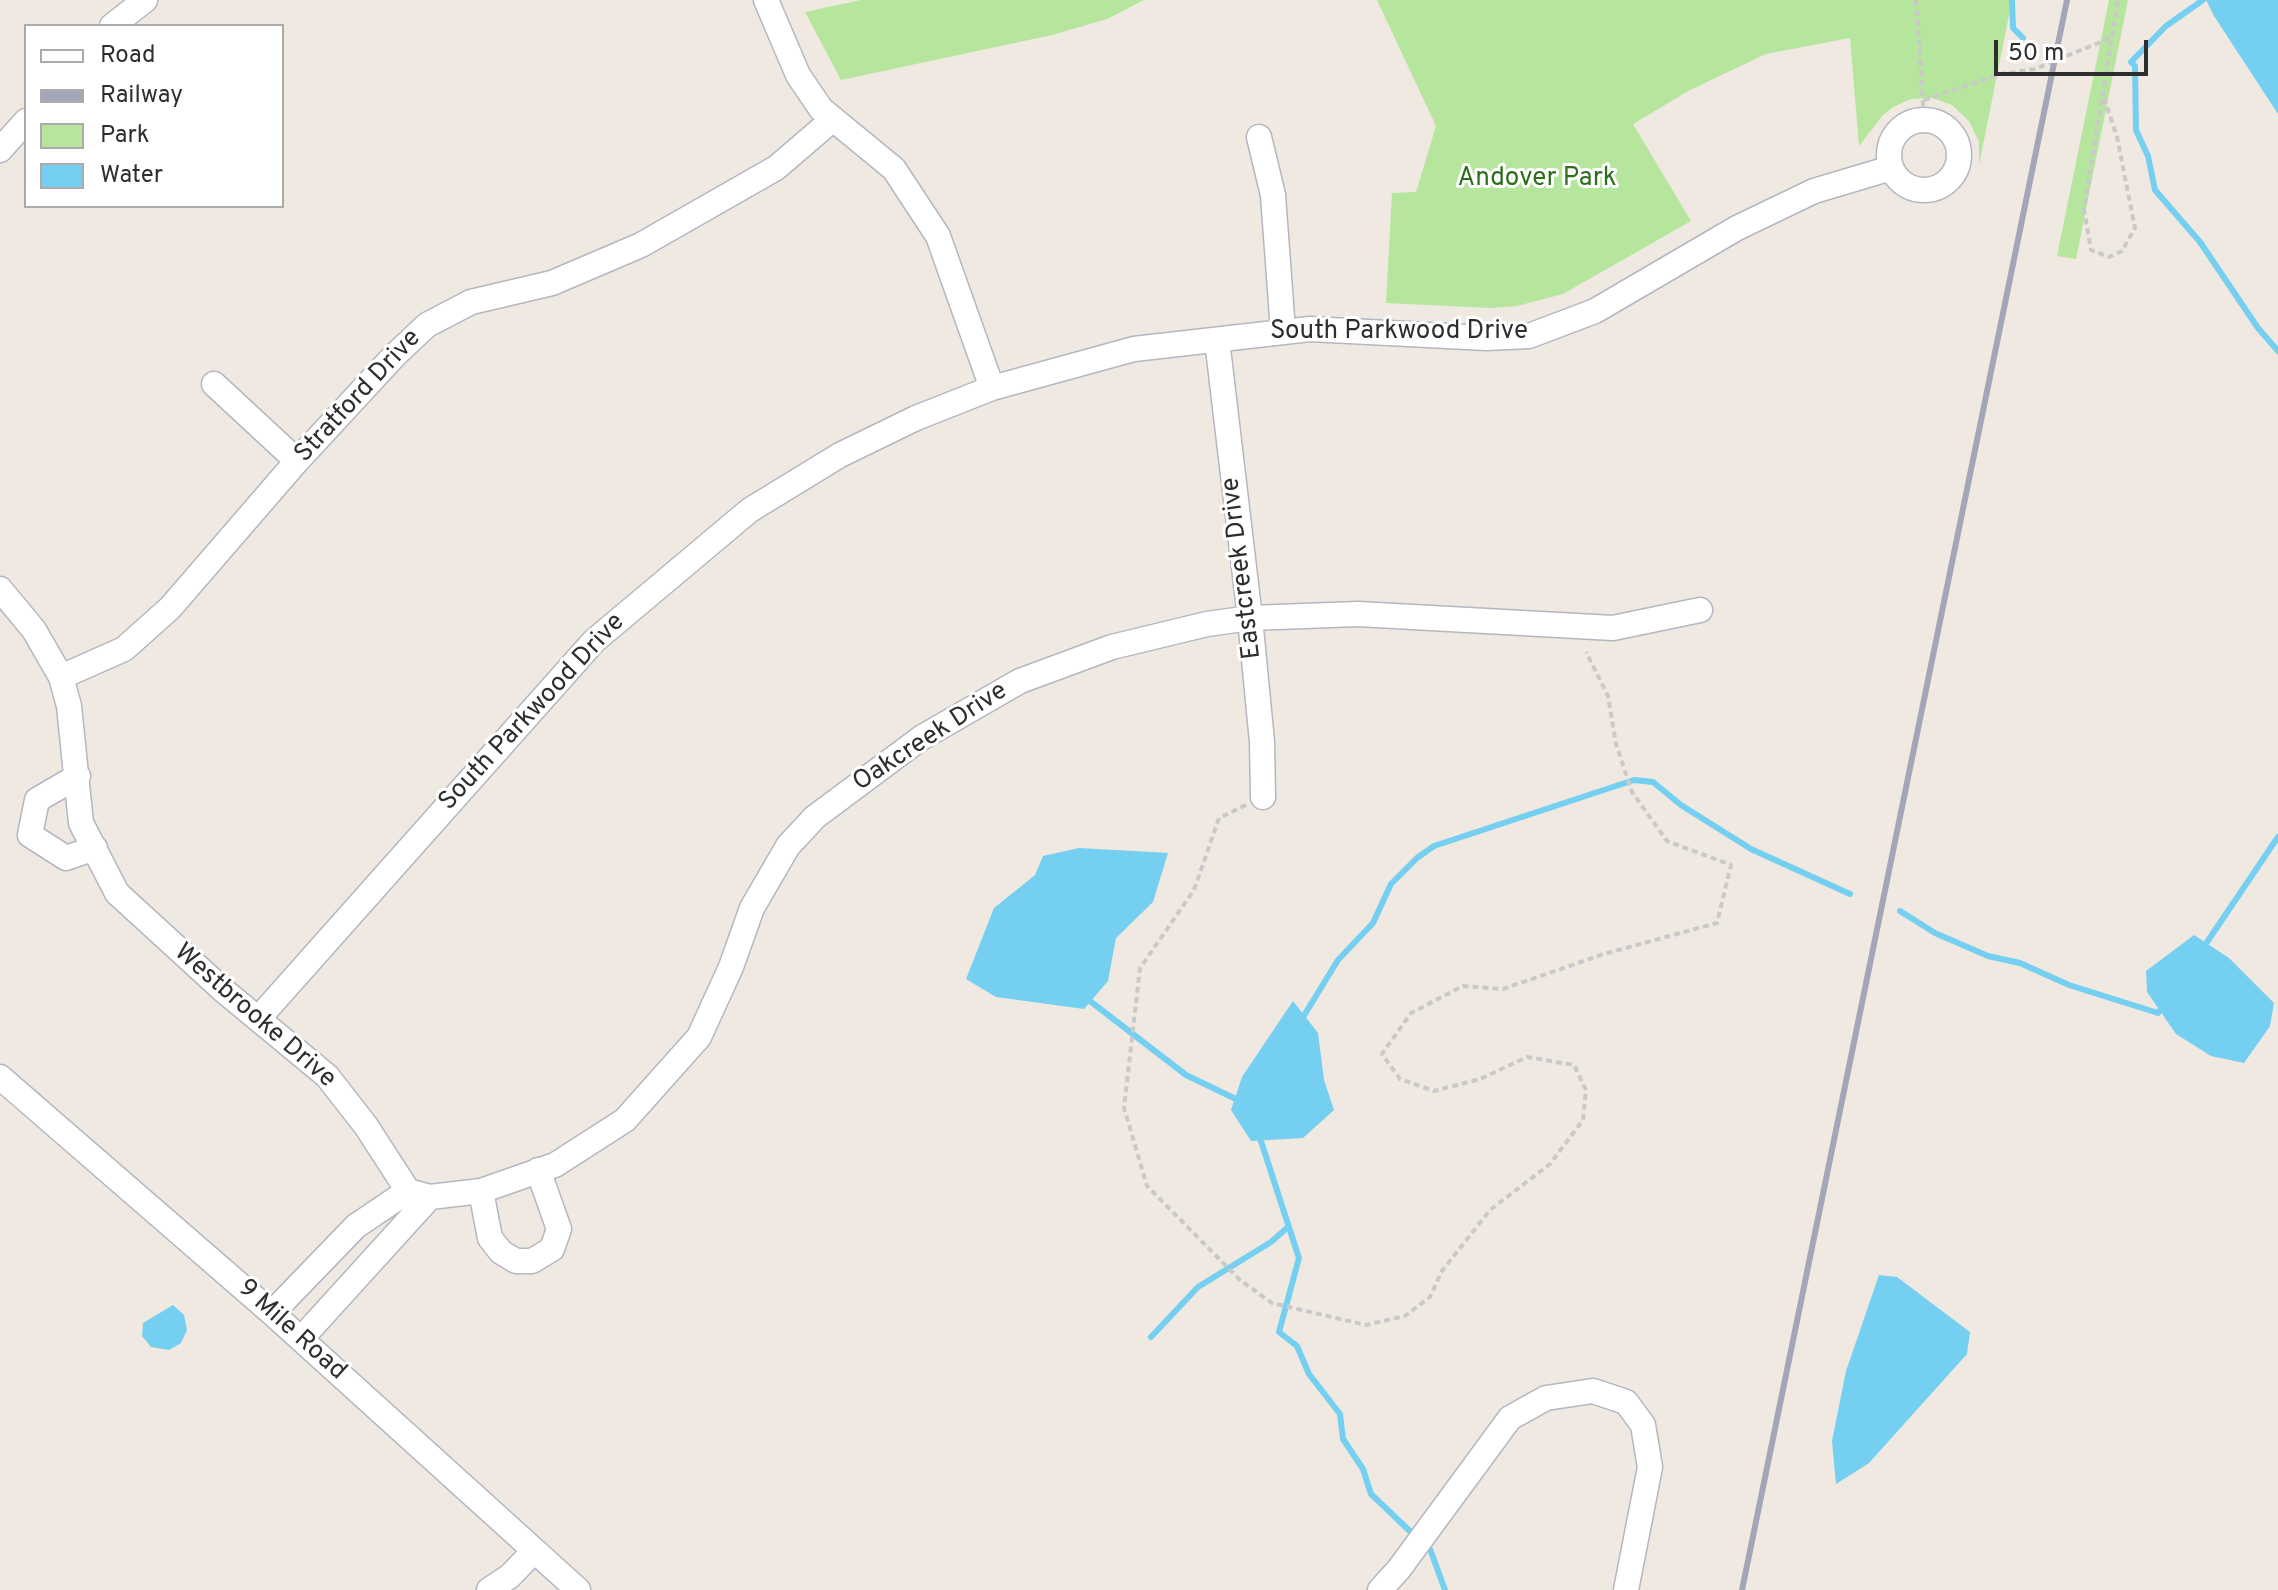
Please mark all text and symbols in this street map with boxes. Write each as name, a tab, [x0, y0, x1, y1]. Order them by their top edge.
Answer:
legend	[24, 24, 284, 208]
scale bar	[1998, 24, 2152, 74]
text: 50 m	[2008, 39, 2064, 69]
text: Road	[100, 41, 156, 71]
text: Railway	[100, 81, 183, 111]
text: Park	[100, 121, 150, 151]
text: Water	[100, 161, 163, 191]
park label: Andover Park	[1458, 164, 1616, 196]
street label: South Parkwood Drive	[1270, 317, 1528, 349]
street label: Stratford Drive	[289, 324, 429, 470]
street label: Eastcreek Drive	[1216, 475, 1270, 661]
street label: South Parkwood Drive	[434, 608, 632, 818]
street label: Oakcreek Drive	[848, 677, 1014, 799]
street label: Westbrooke Drive	[167, 938, 341, 1096]
street label: 9 Mile Road	[230, 1274, 352, 1388]

